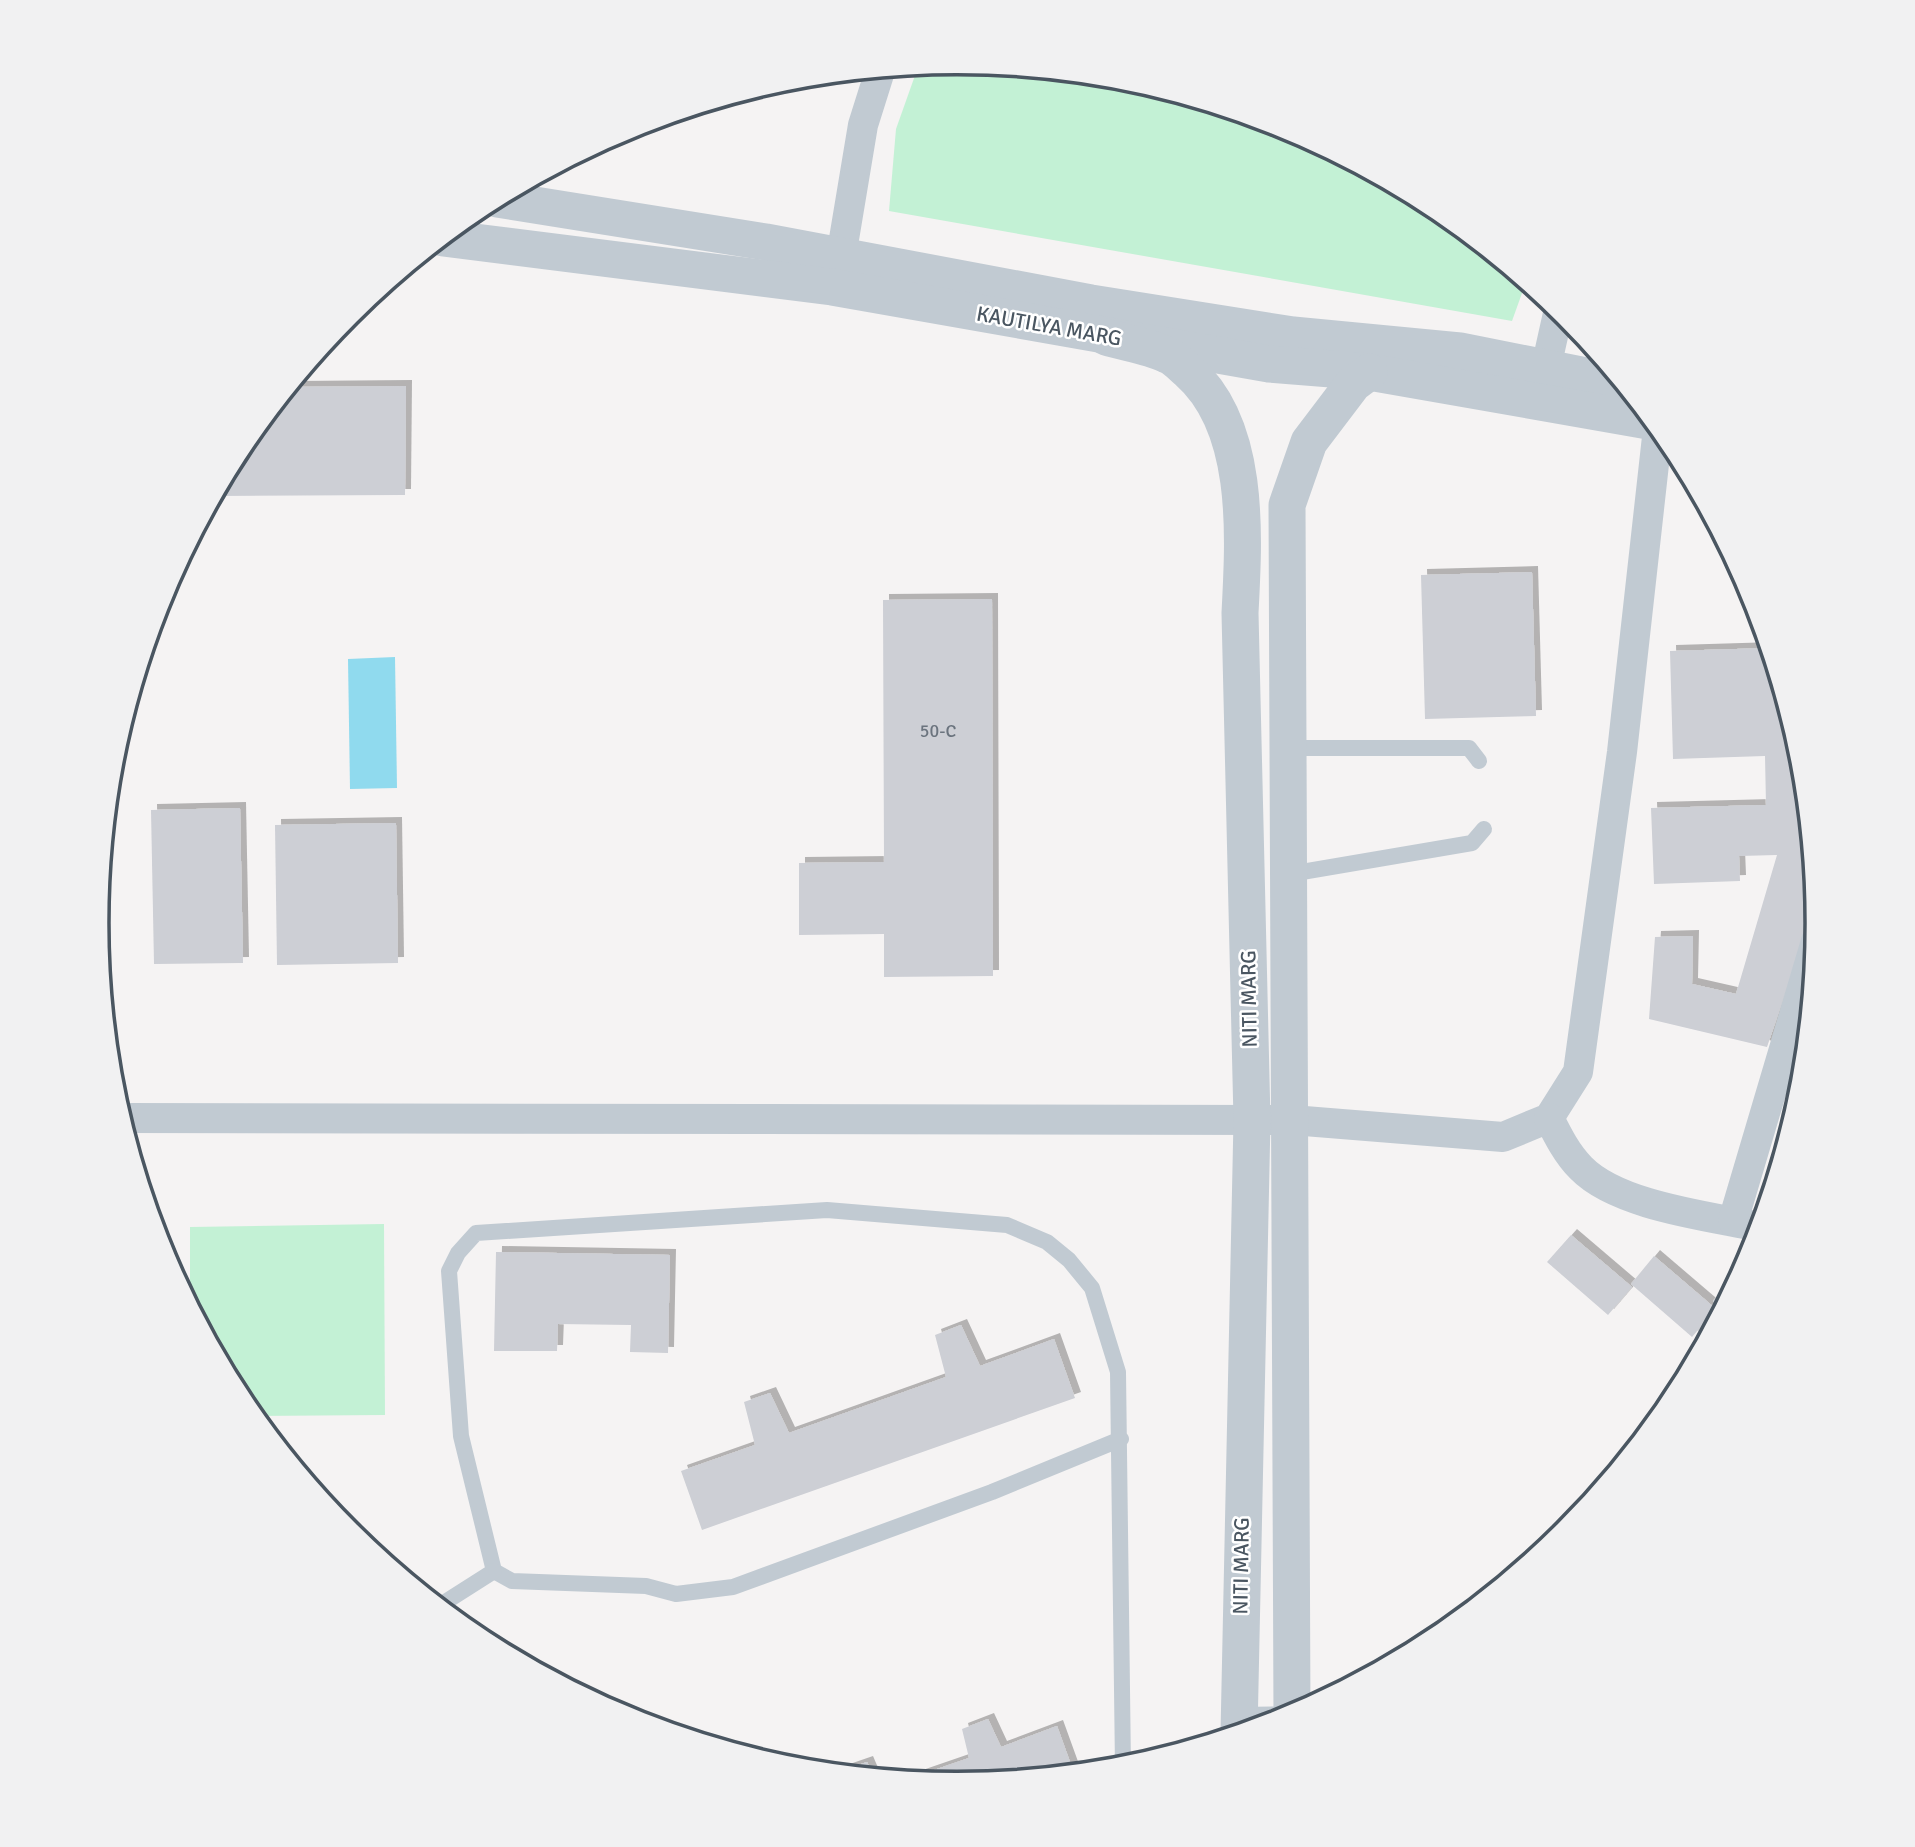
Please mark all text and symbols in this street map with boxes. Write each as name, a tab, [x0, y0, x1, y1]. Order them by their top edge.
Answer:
street label: KAUTILYA MARG	[974, 300, 1124, 352]
house number: 50-C	[920, 720, 956, 742]
street label: NITI MARG	[1235, 950, 1263, 1048]
street label: NITI MARG	[1227, 1517, 1255, 1615]

